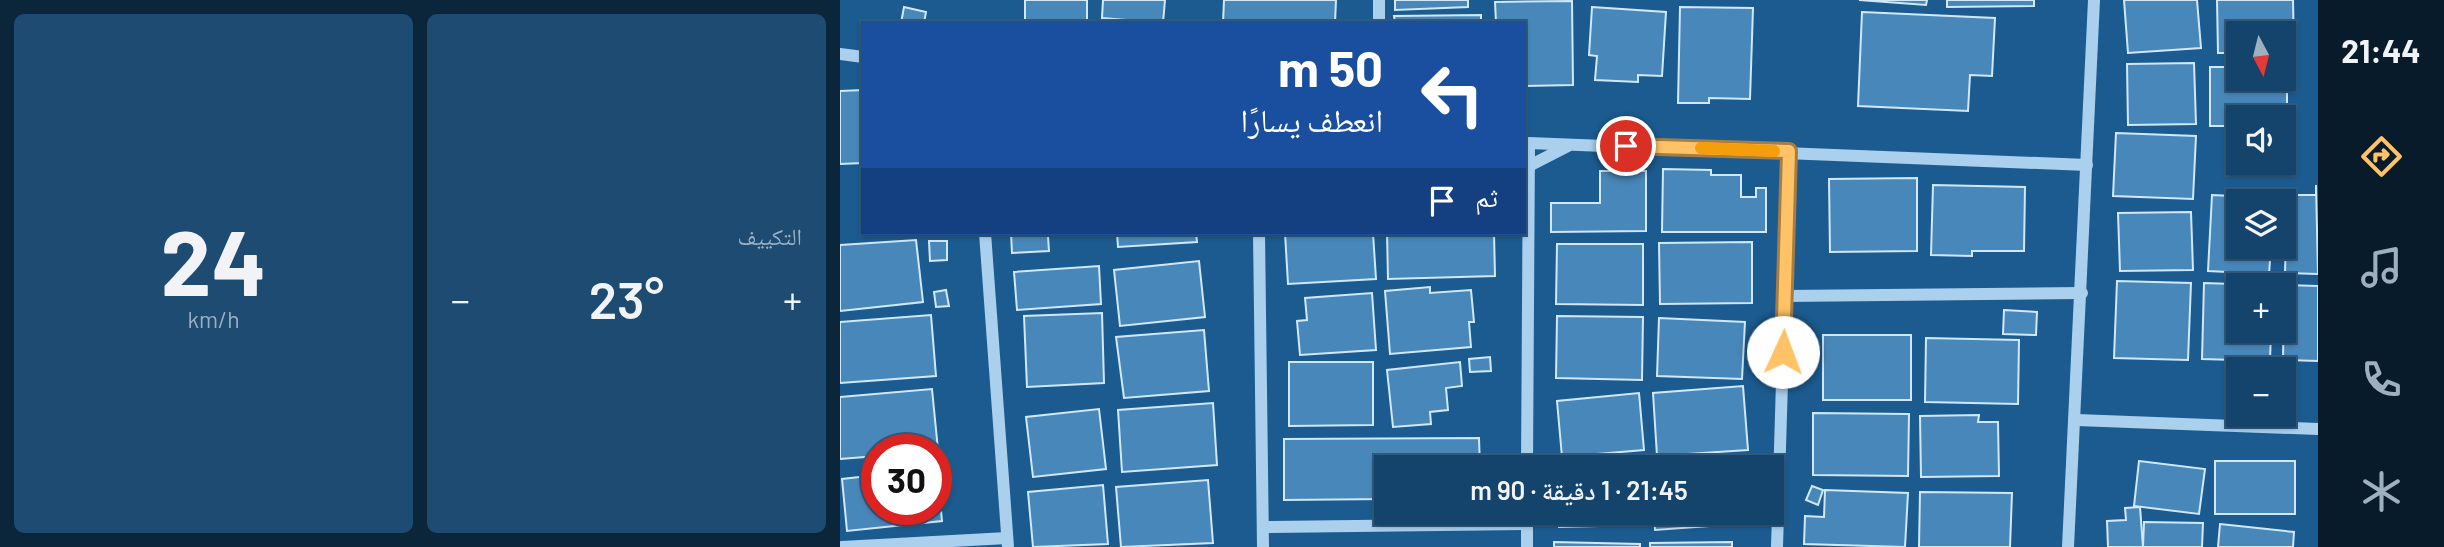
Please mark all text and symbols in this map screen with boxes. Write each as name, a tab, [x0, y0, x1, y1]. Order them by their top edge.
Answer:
north arrow	[2226, 21, 2296, 91]
map controls	[2226, 21, 2296, 427]
text: 21:44	[2341, 31, 2421, 69]
text: 50 m	[1278, 38, 1383, 97]
icon: left	[1407, 49, 1498, 140]
text: انعطف يسارًا	[1240, 100, 1383, 138]
button: sound	[2226, 105, 2296, 175]
pin	[1596, 116, 1656, 176]
icon: arrive	[1607, 127, 1645, 165]
icon: directions	[2357, 132, 2406, 181]
text: ثم	[1475, 181, 1498, 212]
icon: arrive	[1423, 182, 1461, 220]
button: layers	[2226, 189, 2296, 259]
text: 24	[161, 205, 267, 314]
text: التكييف	[737, 222, 802, 250]
icon: music	[2357, 243, 2406, 292]
text: 23°	[589, 267, 664, 329]
button: +	[2226, 273, 2296, 343]
text: −	[451, 276, 470, 322]
text: +	[783, 276, 802, 322]
text: km/h	[187, 305, 240, 333]
position arrow	[1746, 315, 1820, 389]
icon: phone	[2357, 355, 2406, 404]
button: −	[2226, 357, 2296, 427]
speed limit sign: 30	[861, 434, 952, 525]
icon: climate	[2357, 467, 2406, 516]
text: 21:45 · 1 دقيقة · 90 m	[1470, 474, 1688, 505]

